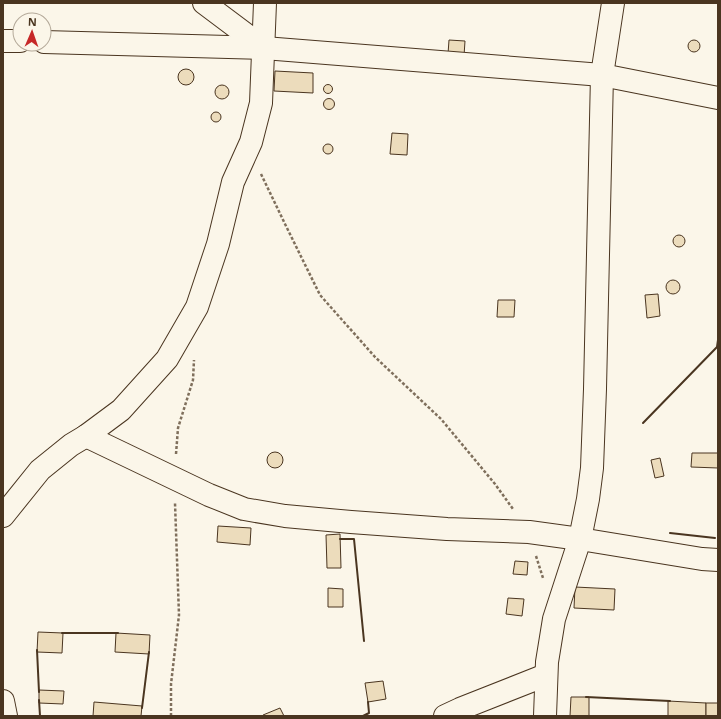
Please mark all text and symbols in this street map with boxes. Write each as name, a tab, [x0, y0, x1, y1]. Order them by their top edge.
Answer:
north arrow	[12, 12, 52, 52]
text: N	[28, 14, 37, 29]

